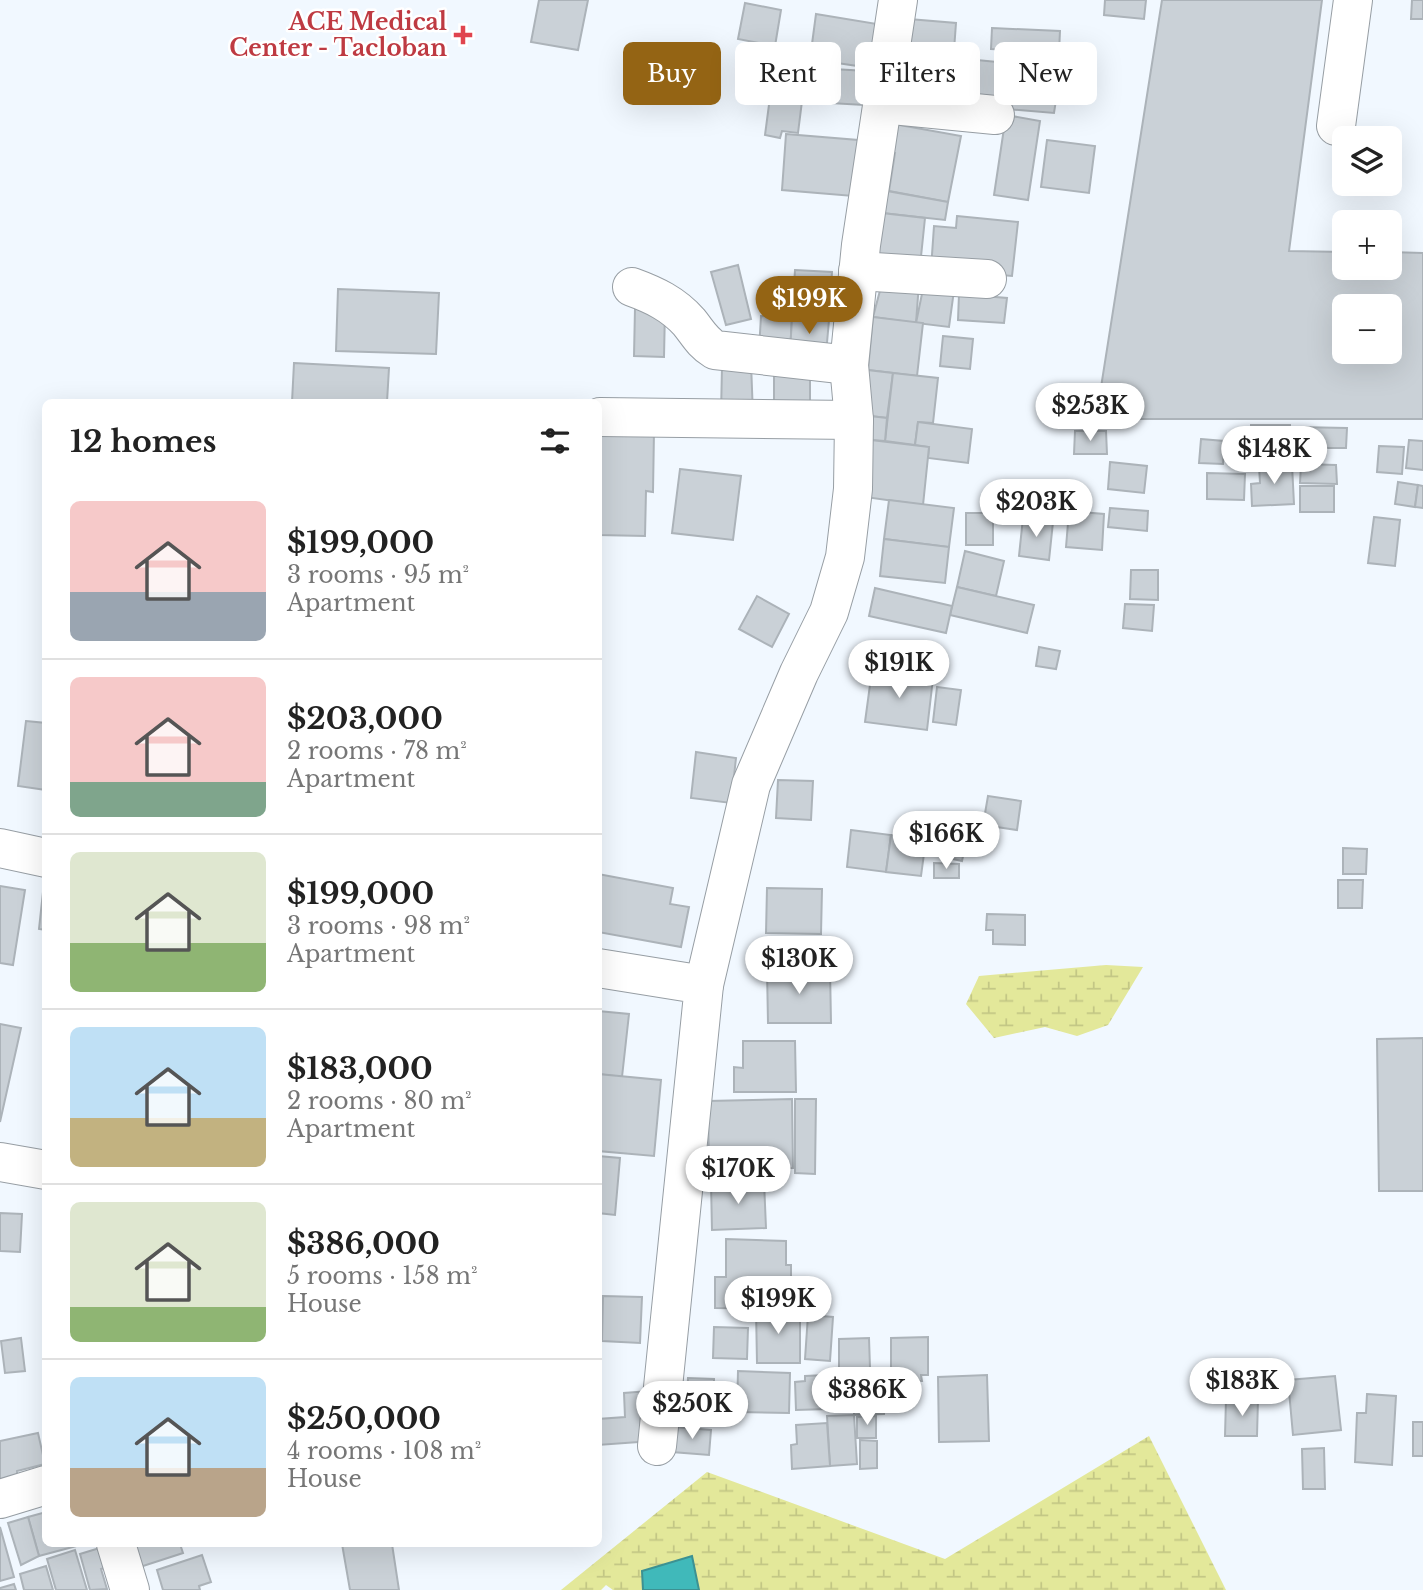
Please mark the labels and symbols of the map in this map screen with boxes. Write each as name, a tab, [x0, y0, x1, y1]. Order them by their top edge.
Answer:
place label: ACE Medical Center - Tacloban	[229, 8, 447, 62]
marker: ACE Medical Center - Tacloban	[453, 25, 473, 45]
pin: $199K	[760, 276, 858, 336]
pin: $253K	[1041, 384, 1139, 443]
pin: $148K	[1225, 426, 1323, 486]
pin: $203K	[987, 480, 1085, 539]
pin: $191K	[850, 640, 948, 700]
pin: $166K	[897, 812, 995, 871]
pin: $130K	[750, 936, 848, 996]
pin: $170K	[689, 1146, 787, 1206]
pin: $199K	[729, 1276, 827, 1336]
pin: $183K	[1193, 1358, 1291, 1418]
pin: $386K	[818, 1368, 916, 1427]
pin: $250K	[643, 1382, 741, 1441]

